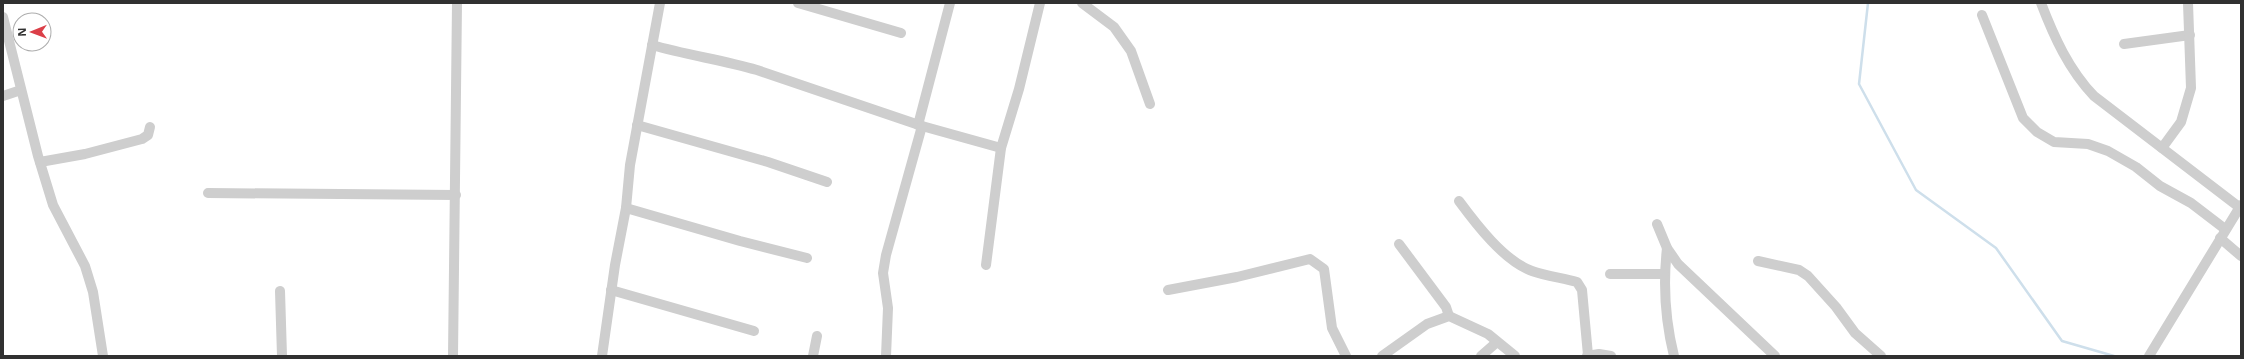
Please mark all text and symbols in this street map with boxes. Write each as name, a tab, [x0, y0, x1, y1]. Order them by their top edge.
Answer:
north arrow	[12, 12, 52, 52]
text: N	[14, 28, 29, 37]

